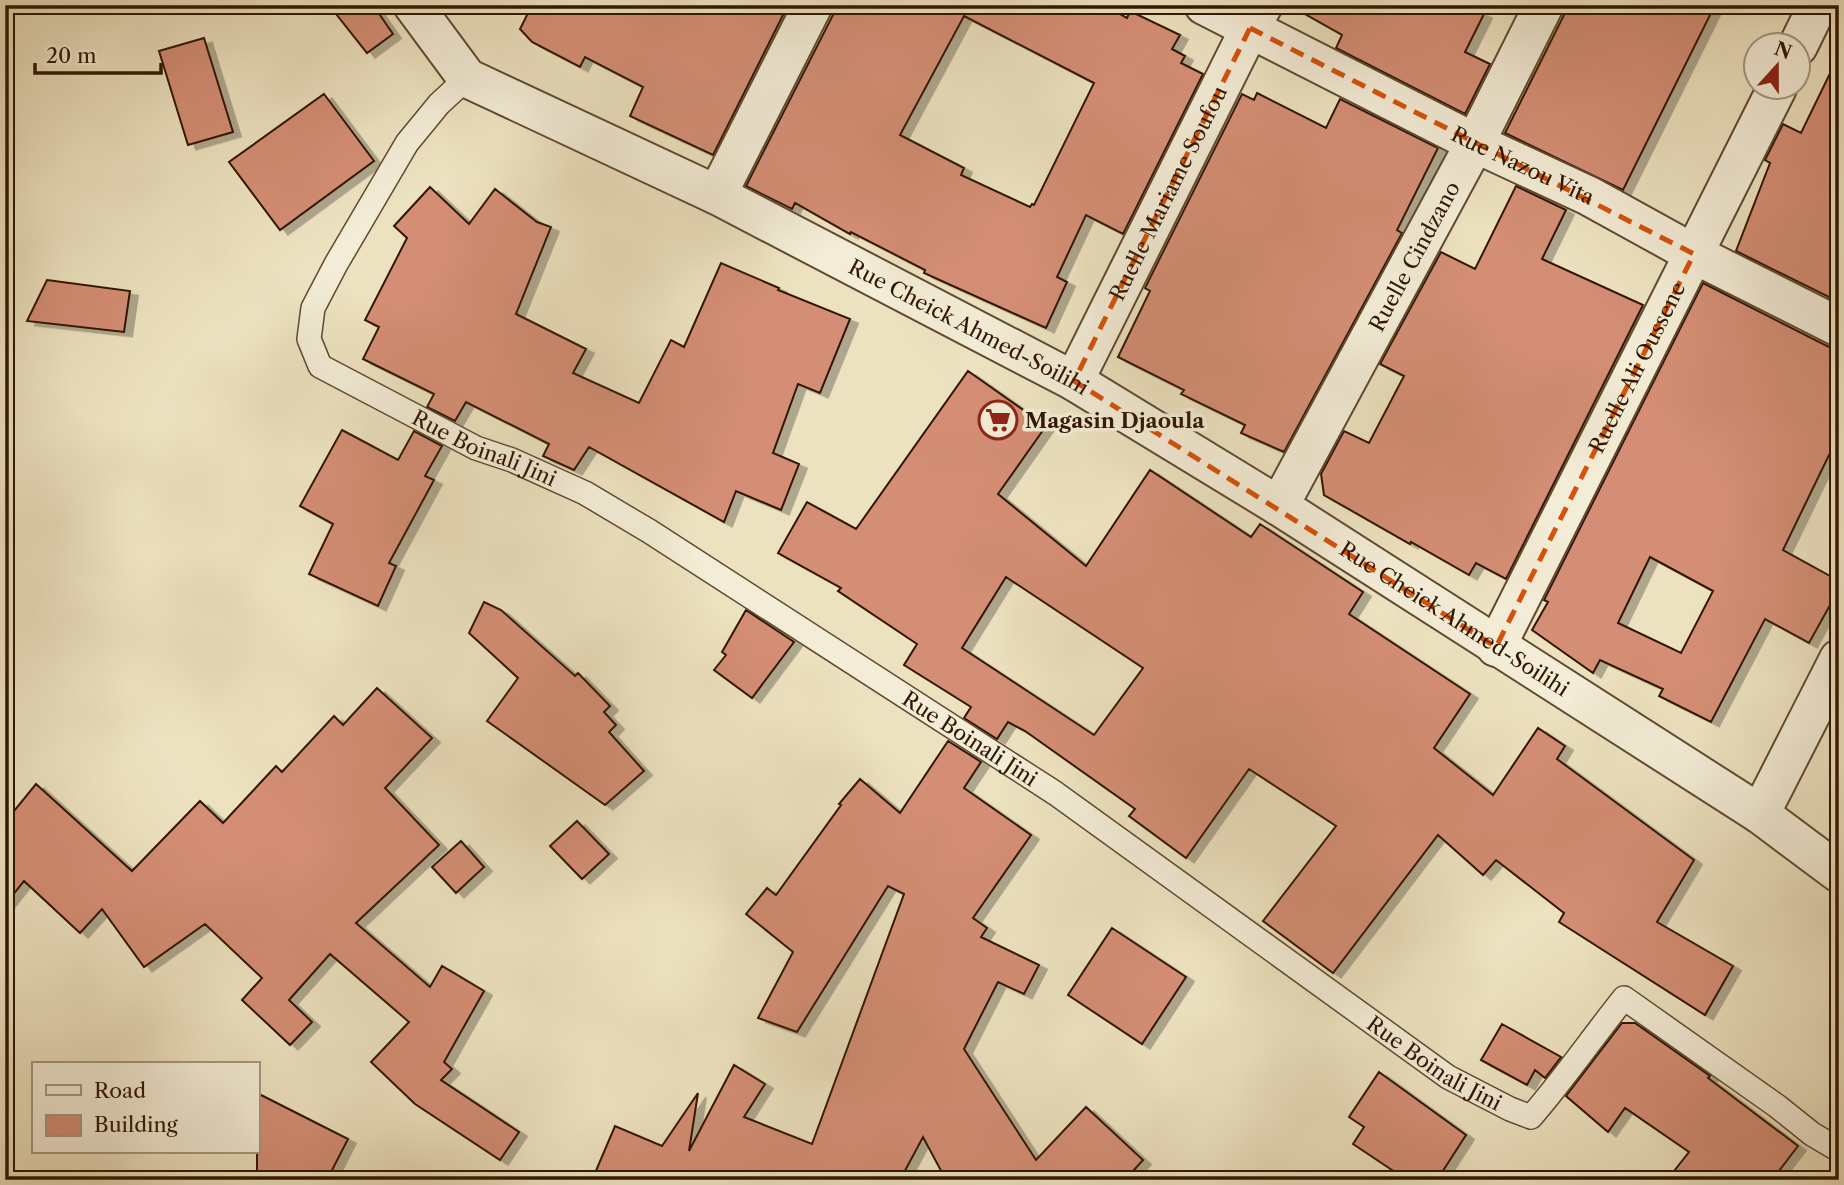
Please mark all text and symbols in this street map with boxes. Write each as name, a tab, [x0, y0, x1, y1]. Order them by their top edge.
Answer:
scale bar	[35, 32, 161, 76]
north arrow	[1742, 32, 1812, 102]
text: N	[1771, 37, 1795, 64]
text: 20 m	[46, 43, 97, 68]
street label: Ruelle Mariame Soufou	[1104, 81, 1232, 305]
street label: Rue Nazou Vita	[1447, 121, 1599, 210]
street label: Ruelle Cindzano	[1363, 177, 1464, 335]
street label: Rue Cheick Ahmed-Soilihi	[845, 253, 1094, 400]
street label: Ruelle Ali Oussene	[1583, 278, 1690, 457]
supermarket icon: Magasin Djaoula	[977, 399, 1019, 441]
street label: Rue Boinali Jini	[408, 404, 561, 491]
place label: Magasin Djaoula	[1025, 408, 1205, 433]
street label: Rue Cheick Ahmed-Soilihi	[1335, 536, 1574, 701]
street label: Rue Boinali Jini	[898, 686, 1042, 791]
street label: Rue Boinali Jini	[1362, 1010, 1506, 1115]
legend	[32, 1062, 259, 1154]
text: Road	[94, 1078, 146, 1103]
text: Building	[94, 1112, 179, 1137]

